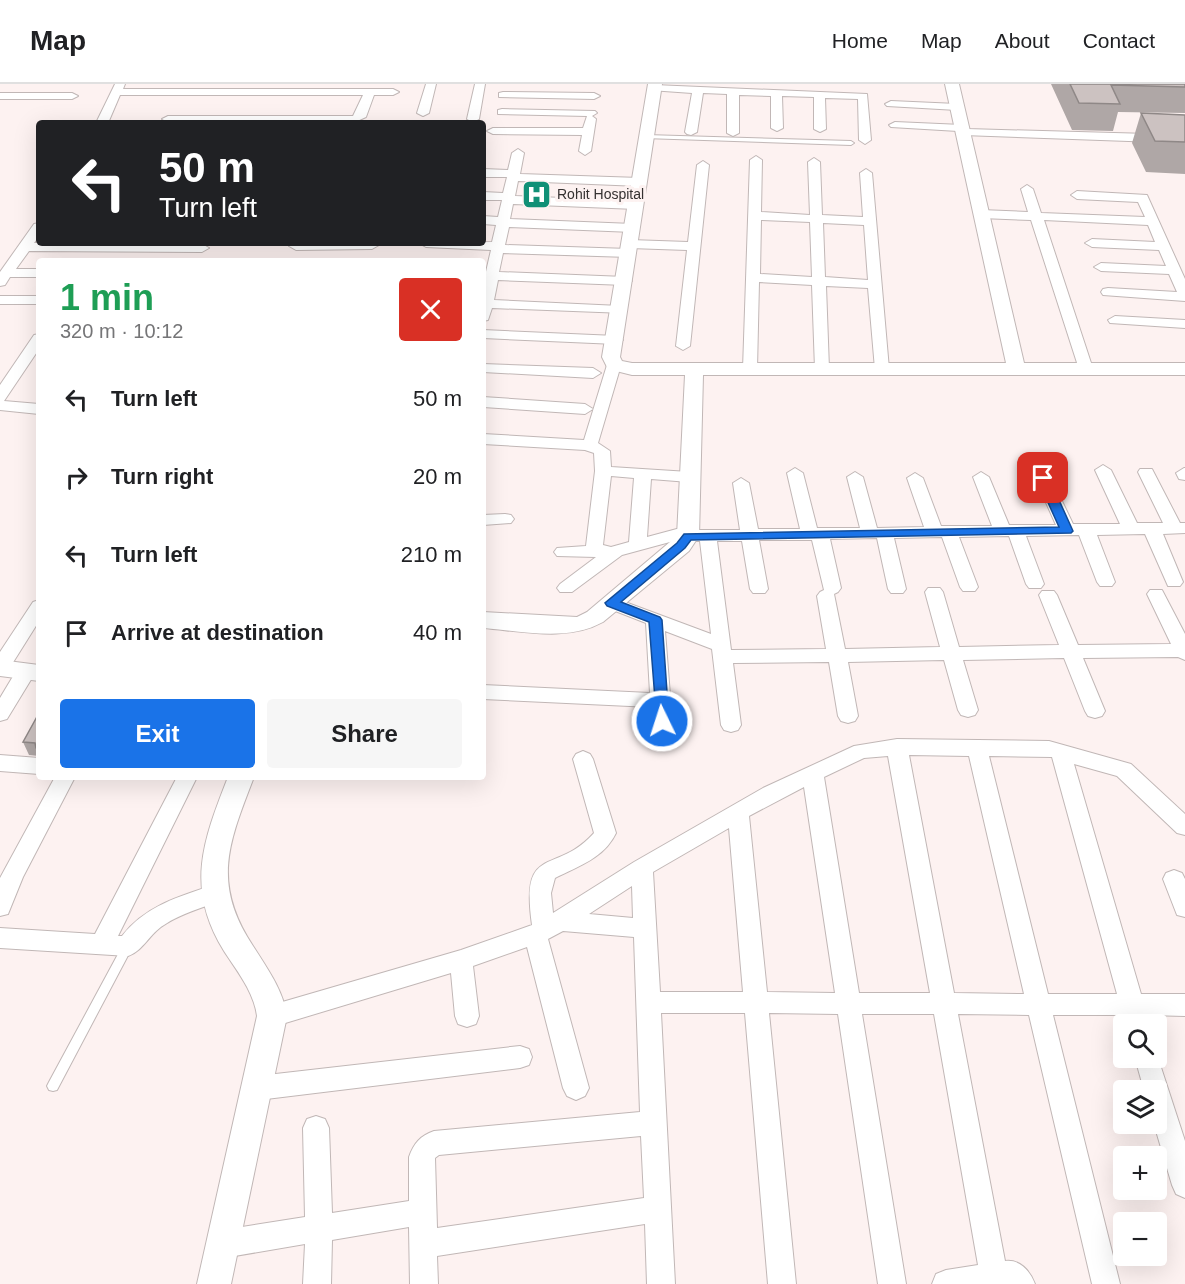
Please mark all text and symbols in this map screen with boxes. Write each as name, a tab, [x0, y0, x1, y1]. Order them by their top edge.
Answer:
text: Map	[30, 25, 86, 56]
text: Home	[832, 29, 888, 52]
text: Map	[921, 29, 962, 52]
text: About	[995, 29, 1050, 52]
text: Contact	[1083, 29, 1155, 52]
icon: left	[60, 144, 138, 222]
text: 50 m	[159, 144, 255, 191]
hospital icon: Rohit Hospital	[520, 178, 552, 210]
place label: Rohit Hospital	[557, 186, 644, 202]
text: Turn left	[159, 193, 257, 223]
text: 1 min	[60, 277, 154, 318]
button: close	[399, 278, 462, 341]
text: 320 m · 10:12	[60, 320, 183, 342]
icon: left	[60, 383, 93, 416]
text: Turn left	[111, 386, 197, 411]
text: 50 m	[413, 386, 462, 411]
pin	[1017, 452, 1068, 503]
icon: right	[60, 461, 93, 494]
icon: arrive	[1026, 461, 1059, 494]
text: Turn right	[111, 464, 213, 489]
text: 20 m	[413, 464, 462, 489]
icon: left	[60, 539, 93, 572]
text: Turn left	[111, 542, 197, 567]
text: 210 m	[401, 542, 462, 567]
icon: arrive	[60, 617, 93, 650]
text: Arrive at destination	[111, 620, 324, 645]
text: 40 m	[413, 620, 462, 645]
position arrow	[630, 689, 694, 753]
button: Exit	[60, 699, 255, 768]
button: Share	[267, 699, 462, 768]
map controls	[1113, 1014, 1167, 1266]
button: search	[1113, 1014, 1167, 1068]
button: layers	[1113, 1080, 1167, 1134]
button: +	[1113, 1146, 1167, 1200]
button: −	[1113, 1212, 1167, 1266]

